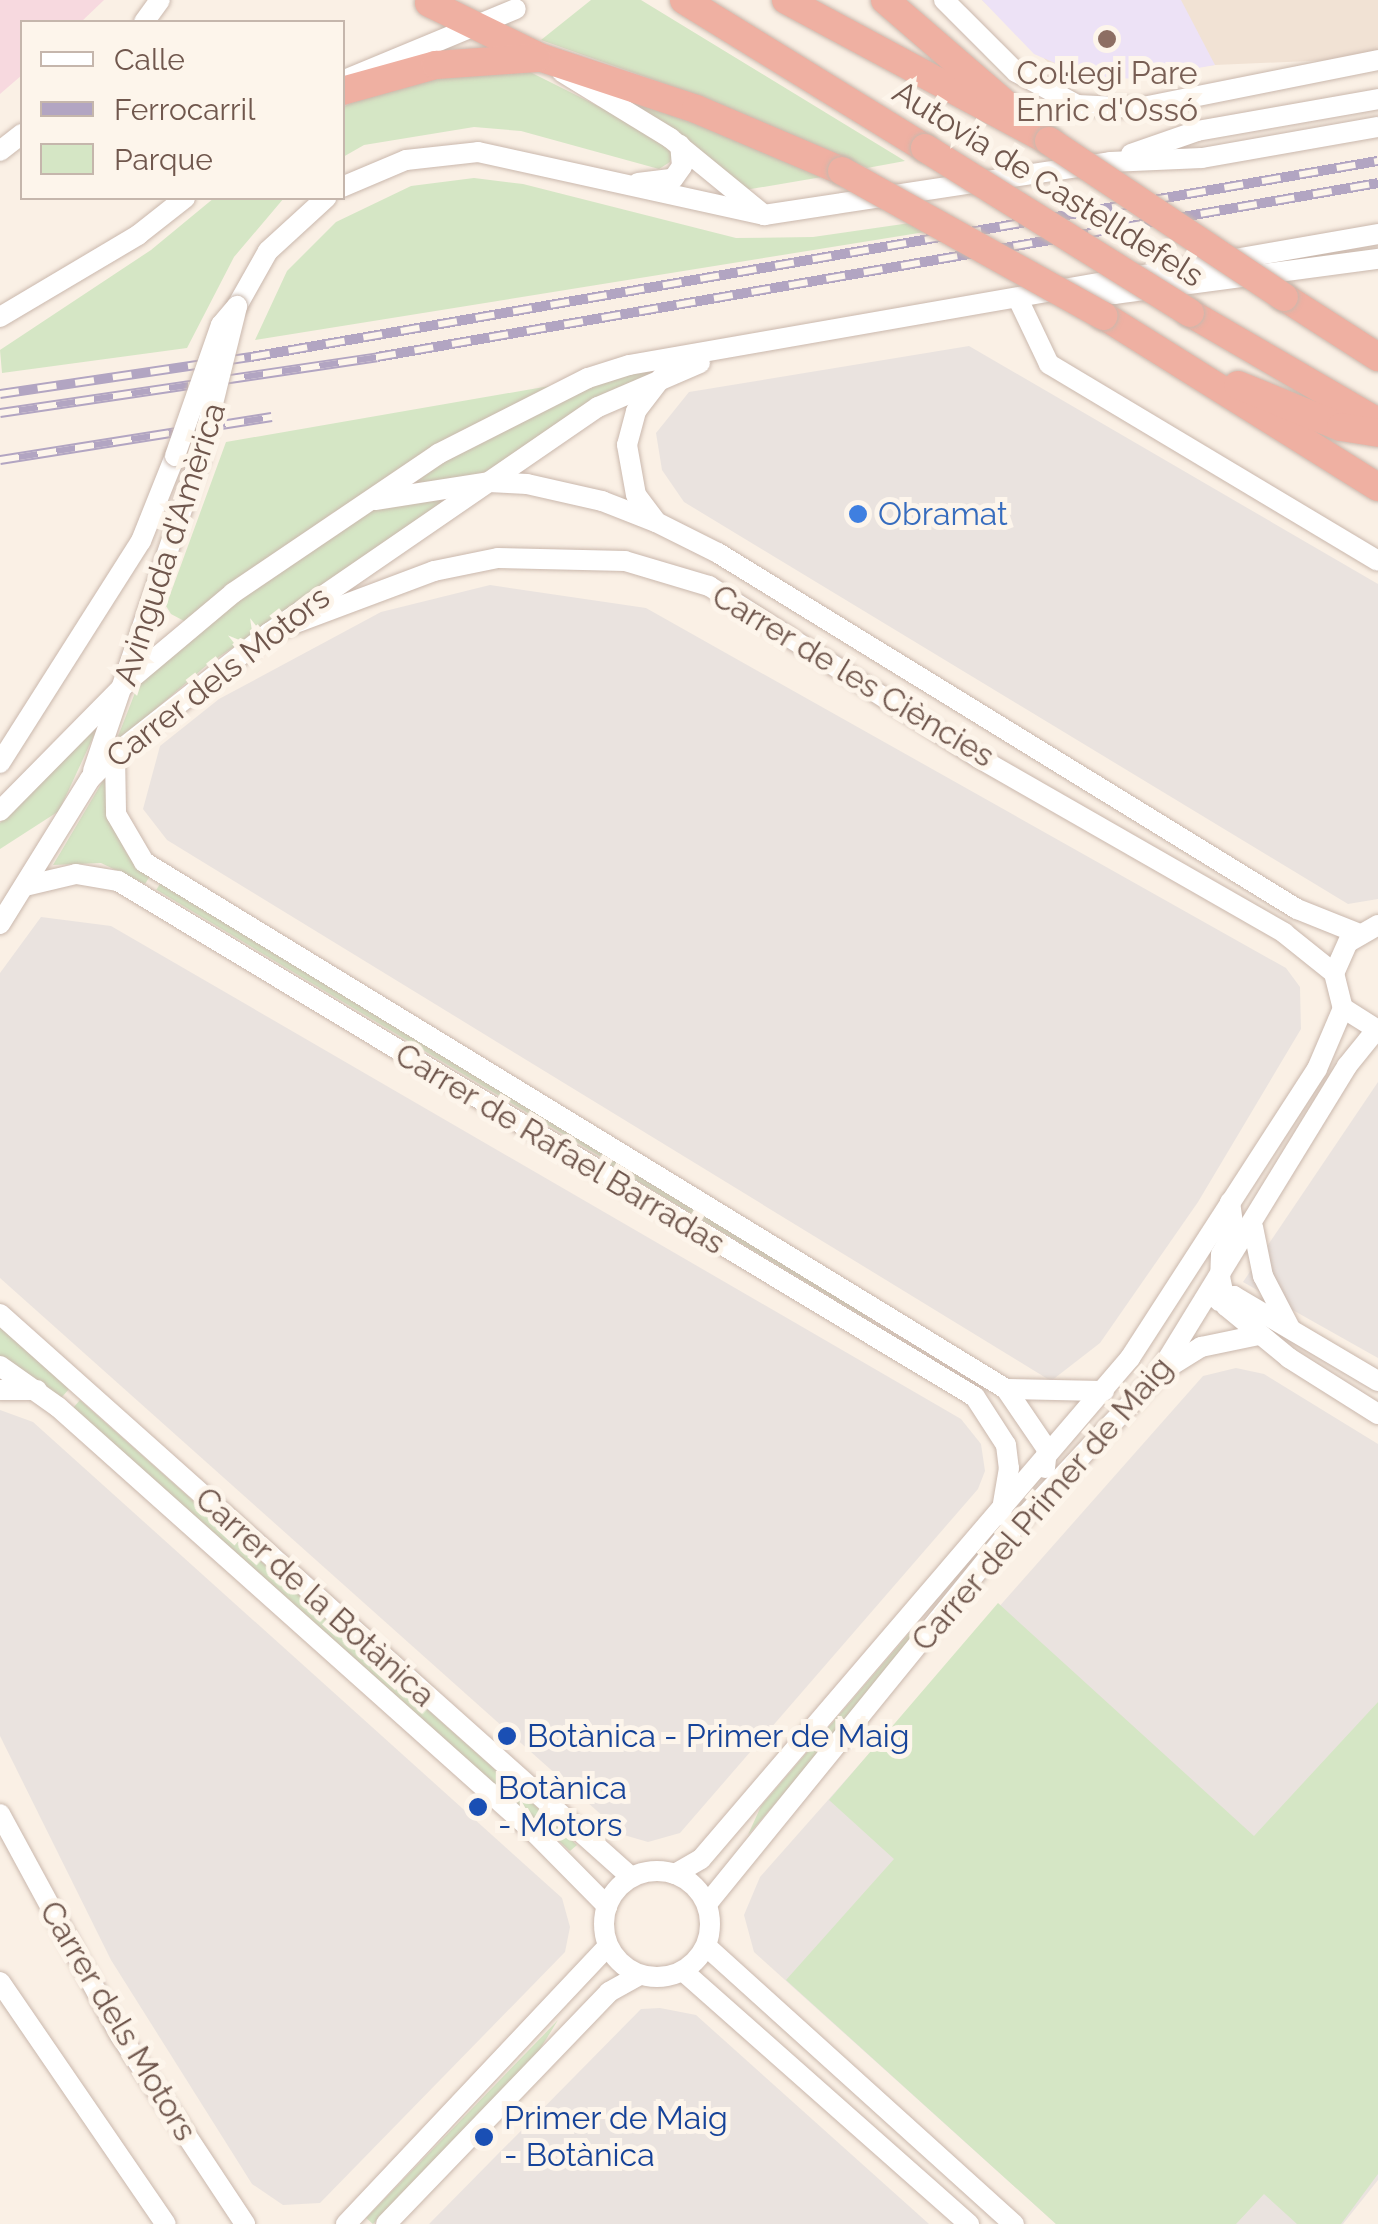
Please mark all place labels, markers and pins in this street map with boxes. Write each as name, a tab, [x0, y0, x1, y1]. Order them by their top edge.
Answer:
marker: Col·legi Pare Enric d'Ossó	[1096, 28, 1118, 50]
place label: Col·legi Pare Enric d'Ossó	[1016, 55, 1198, 130]
place label: Obramat	[878, 495, 1008, 533]
marker: Obramat	[847, 503, 869, 525]
place label: Botànica - Primer de Maig	[527, 1717, 910, 1755]
marker: Botànica - Primer de Maig	[496, 1725, 518, 1747]
place label: Botànica - Motors	[498, 1770, 627, 1845]
marker: Botànica - Motors	[467, 1796, 489, 1818]
place label: Primer de Maig - Botànica	[504, 2100, 729, 2175]
marker: Primer de Maig - Botànica	[473, 2126, 495, 2148]

